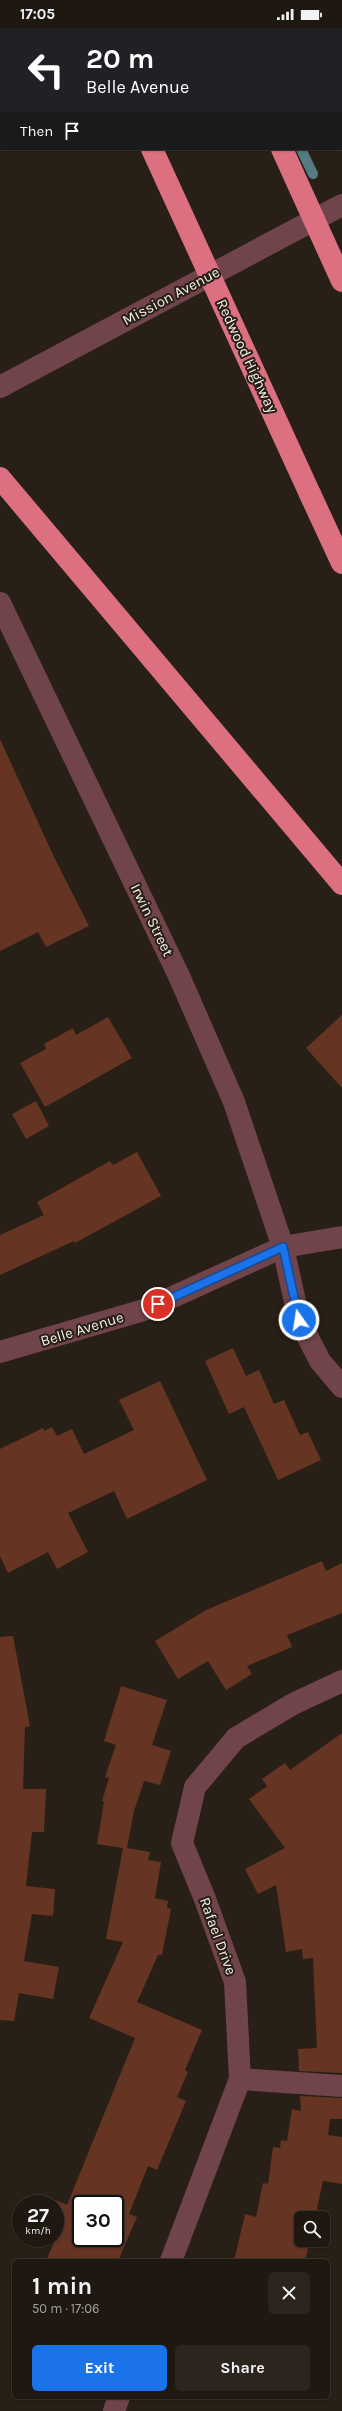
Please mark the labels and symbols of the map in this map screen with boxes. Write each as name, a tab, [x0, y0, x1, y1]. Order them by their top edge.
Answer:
street label: Mission Avenue	[119, 263, 223, 329]
street label: Redwood Highway	[213, 296, 281, 416]
street label: Irwin Street	[127, 881, 178, 960]
pin	[141, 1287, 175, 1321]
position arrow	[278, 1299, 320, 1341]
street label: Belle Avenue	[38, 1308, 126, 1350]
street label: Rafael Drive	[196, 1895, 240, 1977]
speed limit sign: 30	[72, 2195, 124, 2247]

